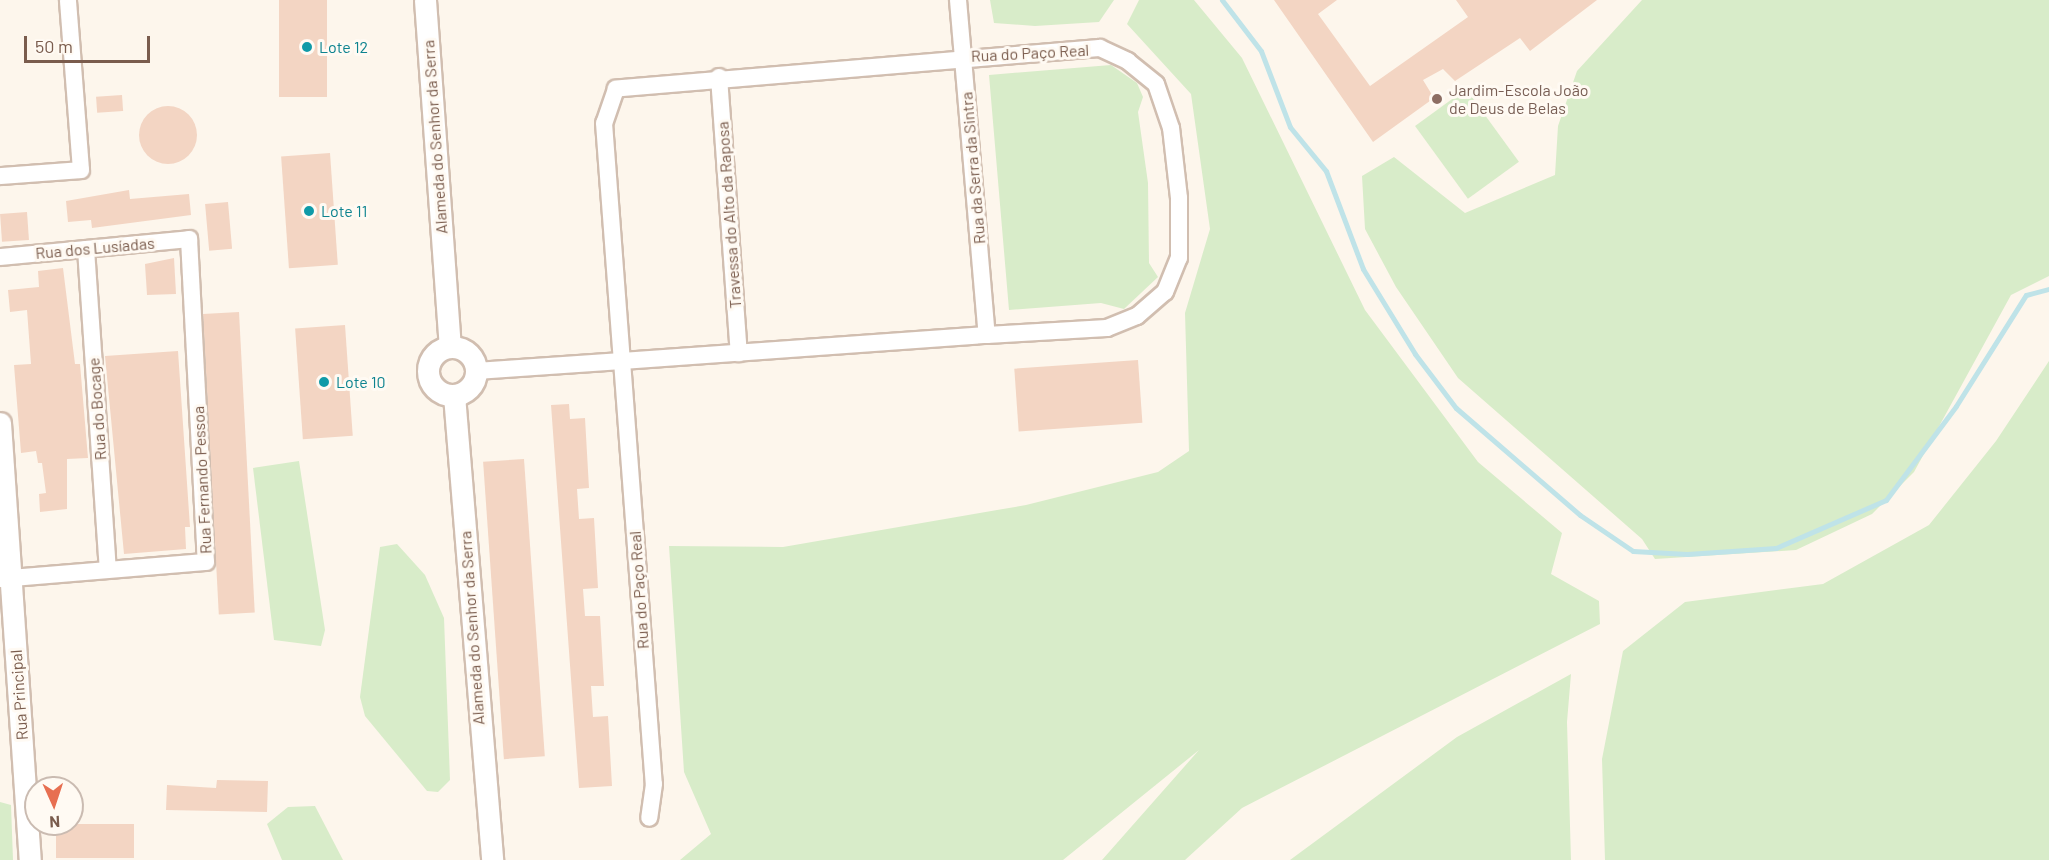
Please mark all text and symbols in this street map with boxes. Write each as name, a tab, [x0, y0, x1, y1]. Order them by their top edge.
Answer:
scale bar	[27, 24, 153, 62]
text: 50 m	[35, 35, 73, 57]
place label: Lote 12	[319, 37, 368, 57]
street label: Alameda do Senhor da Serra	[419, 39, 451, 235]
marker: Lote 12	[300, 40, 314, 54]
street label: Rua do Paço Real	[970, 40, 1090, 66]
place label: Jardim-Escola João de Deus de Belas	[1449, 80, 1589, 118]
street label: Rua da Serra da Sintra	[957, 91, 989, 245]
marker: Jardim-Escola João de Deus de Belas	[1430, 92, 1444, 106]
street label: Travessa do Alto da Raposa	[713, 121, 745, 309]
place label: Lote 11	[321, 201, 367, 221]
marker: Lote 11	[302, 204, 316, 218]
street label: Rua dos Lusíadas	[35, 233, 155, 263]
street label: Rua do Bocage	[84, 357, 110, 461]
place label: Lote 10	[336, 372, 386, 392]
marker: Lote 10	[317, 375, 331, 389]
street label: Rua Fernando Pessoa	[189, 406, 215, 554]
street label: Alameda do Senhor da Serra	[456, 530, 488, 726]
street label: Rua do Paço Real	[625, 530, 653, 650]
street label: Rua Principal	[6, 649, 32, 741]
north arrow	[24, 776, 84, 836]
text: N	[49, 813, 61, 832]

